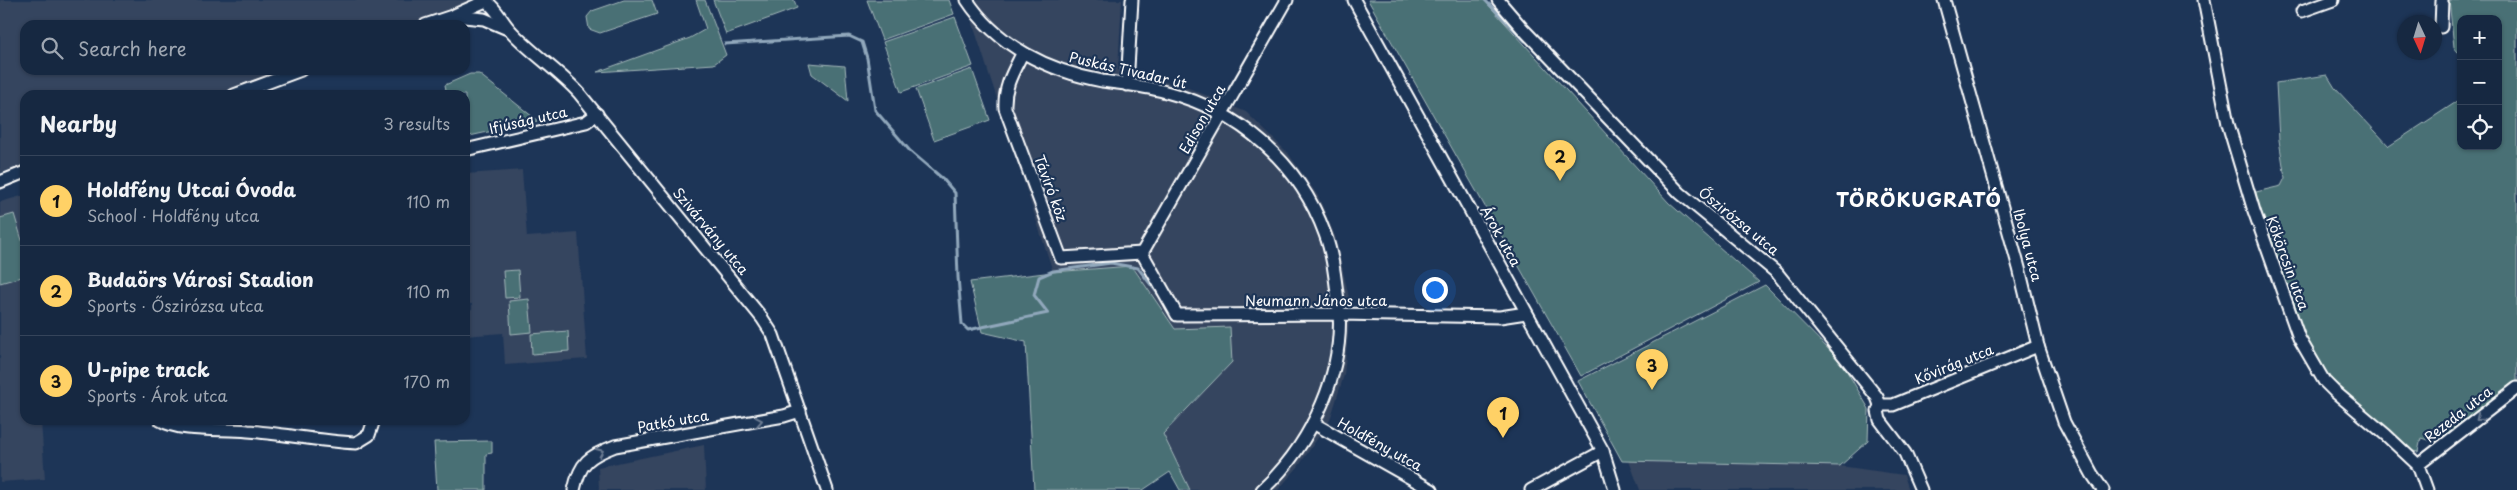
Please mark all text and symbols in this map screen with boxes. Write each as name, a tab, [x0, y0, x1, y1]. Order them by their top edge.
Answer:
north arrow	[2397, 15, 2442, 60]
map controls	[2457, 15, 2502, 150]
button: +	[2457, 15, 2502, 60]
search box	[20, 20, 470, 75]
icon: search	[38, 34, 66, 62]
text: Search here	[78, 34, 187, 62]
street label: Puskás Tivadar út	[1067, 46, 1189, 94]
button: −	[2457, 60, 2502, 105]
street label: Edison utca	[1174, 80, 1230, 157]
street label: Ifjúság utca	[487, 101, 569, 139]
button: locate	[2457, 105, 2502, 150]
text: Nearby	[40, 107, 117, 139]
text: 3 results	[383, 111, 450, 135]
pin: 2	[1544, 140, 1576, 181]
street label: Távíró köz	[1029, 152, 1073, 224]
text: Holdfény Utcai Óvoda	[87, 175, 296, 203]
street label: Őszirózsa utca	[1694, 182, 1784, 260]
street label: Szivárvány utca	[668, 183, 754, 279]
district label: TÖRÖKUGRATÓ	[1836, 185, 2002, 213]
text: 1	[52, 189, 60, 213]
text: 110 m	[407, 189, 450, 213]
street label: Árok utca	[1476, 202, 1527, 271]
text: School · Holdfény utca	[87, 203, 259, 227]
street label: Ibolya utca	[2008, 206, 2048, 284]
street label: Kökörcsin utca	[2261, 213, 2315, 313]
text: Budaörs Városi Stadion	[87, 265, 314, 293]
your location	[1422, 277, 1448, 303]
text: 2	[50, 279, 62, 303]
text: 110 m	[407, 279, 450, 303]
street label: Neumann János utca	[1245, 290, 1387, 311]
text: Sports · Őszirózsa utca	[87, 293, 263, 317]
street label: Kővirág utca	[1911, 339, 1997, 389]
pin: 3	[1636, 349, 1668, 390]
text: U-pipe track	[87, 355, 210, 383]
text: 3	[51, 369, 61, 393]
text: 170 m	[404, 369, 450, 393]
street label: Rezeda utca	[2420, 381, 2497, 447]
text: Sports · Árok utca	[87, 383, 227, 407]
pin: 1	[1487, 397, 1519, 438]
street label: Patkó utca	[636, 404, 710, 438]
street label: Holdfény utca	[1334, 412, 1426, 476]
one-way arrow	[2476, 412, 2485, 421]
one-way arrow	[755, 416, 764, 427]
one-way arrow	[595, 448, 604, 459]

